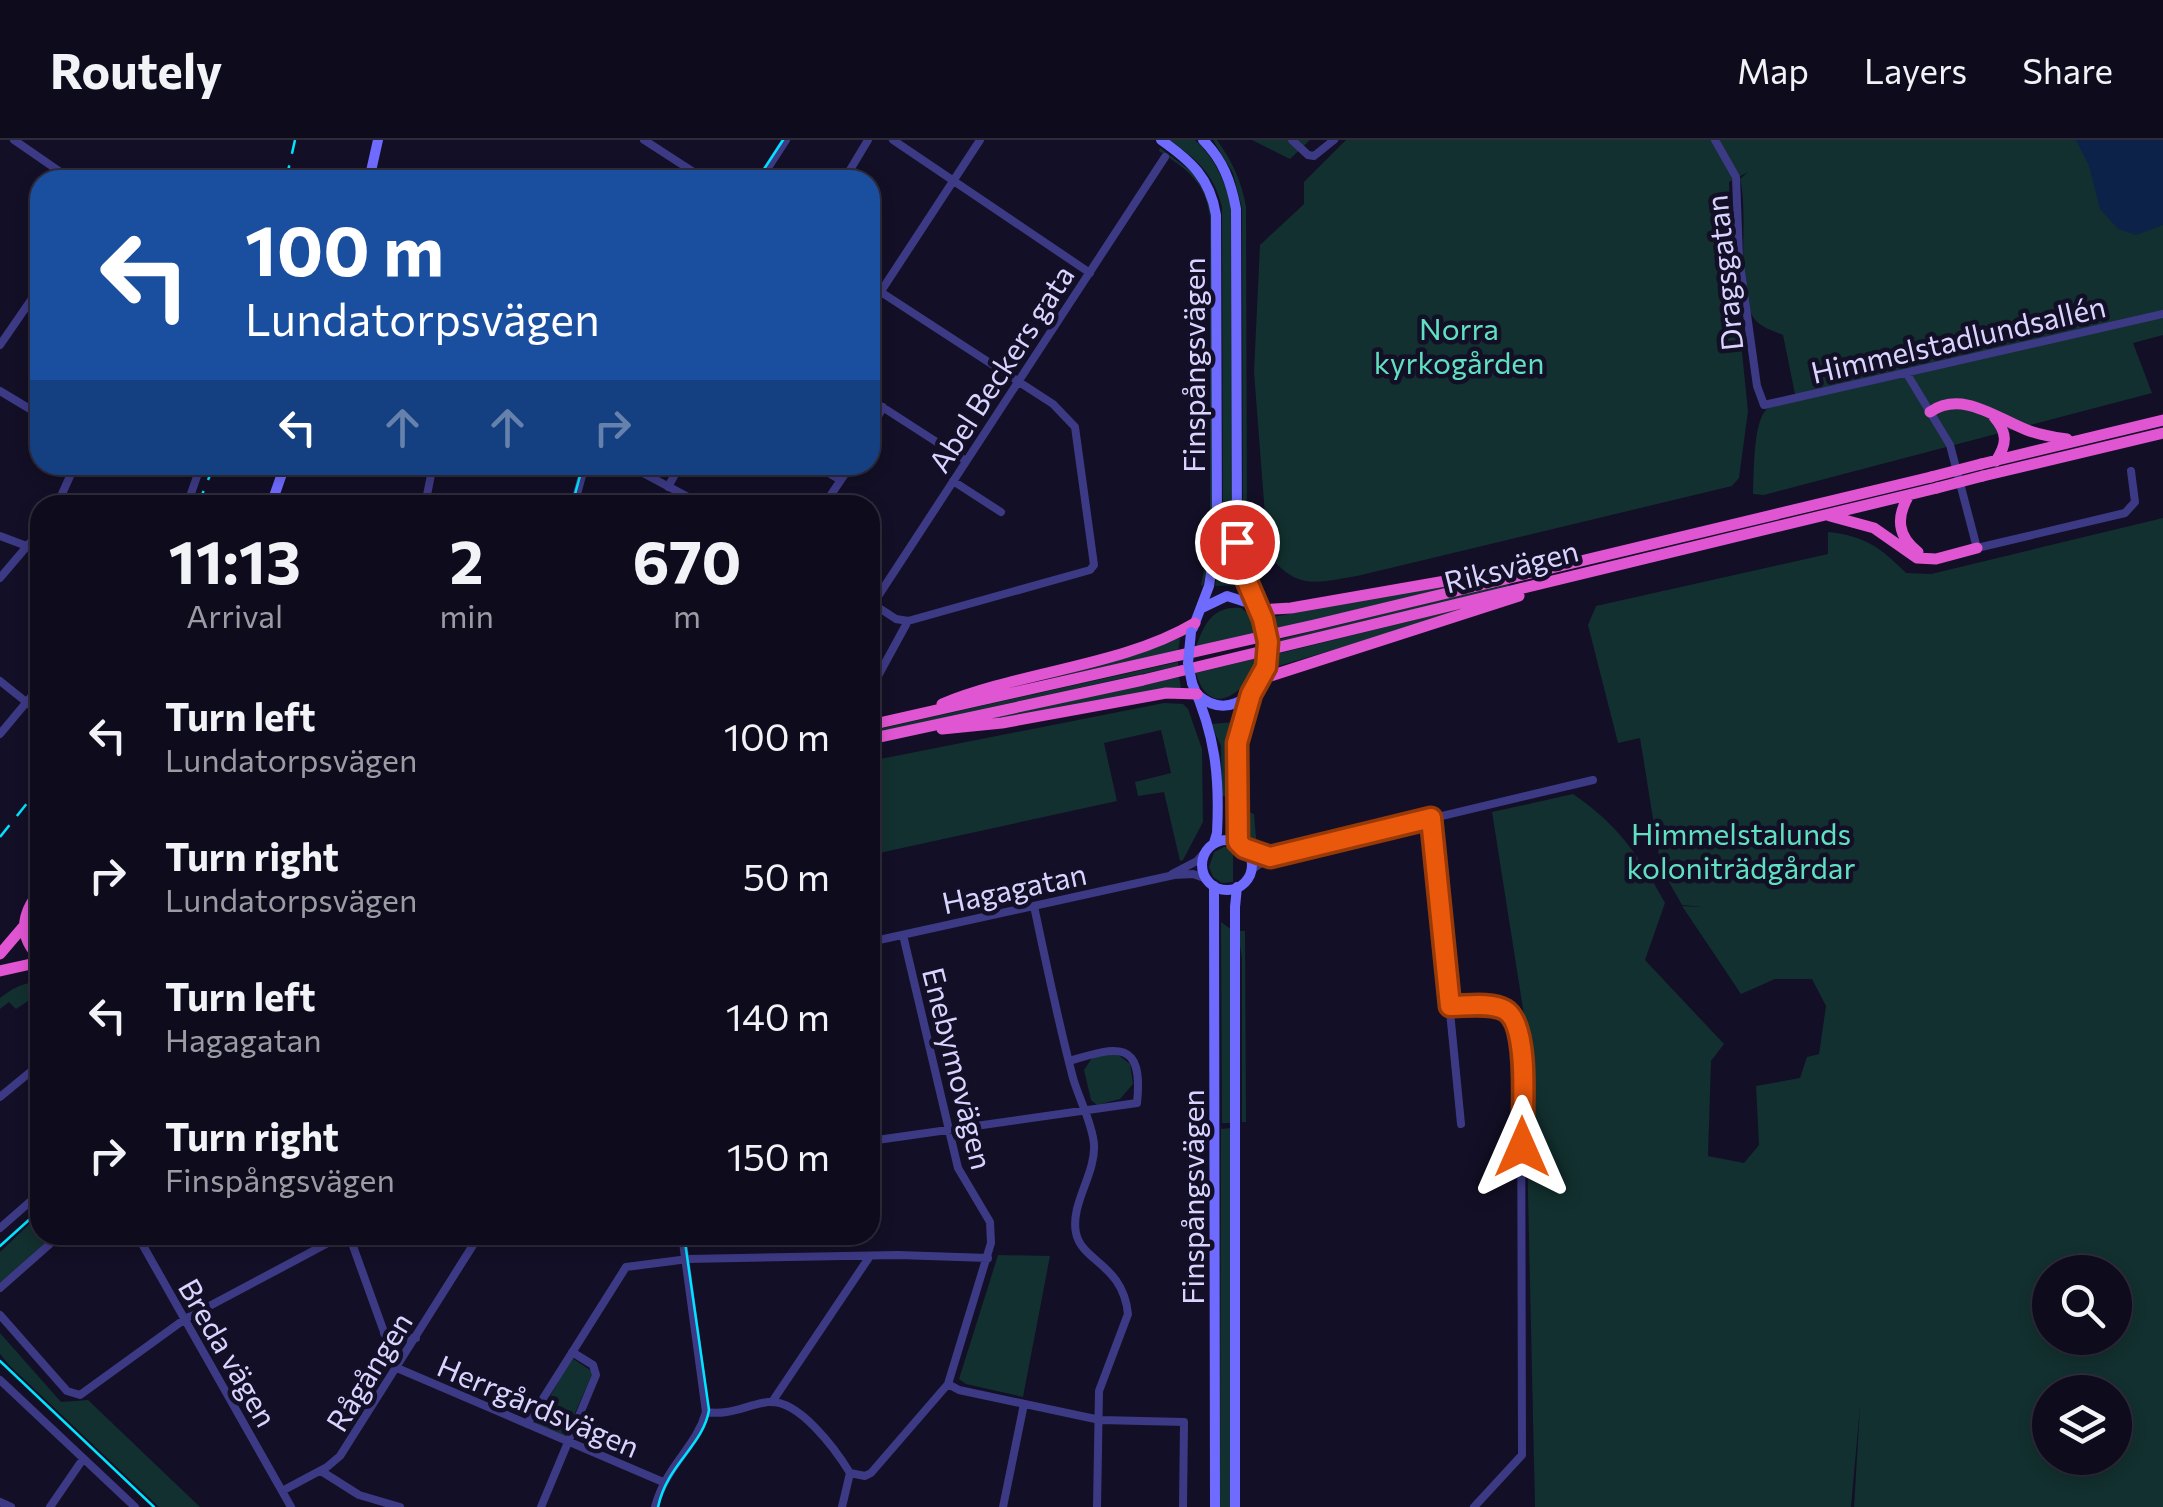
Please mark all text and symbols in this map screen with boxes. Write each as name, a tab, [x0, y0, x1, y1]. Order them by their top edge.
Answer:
text: Routely	[50, 40, 222, 99]
text: Map	[1737, 48, 1809, 91]
text: Layers	[1864, 48, 1967, 91]
text: Share	[2022, 48, 2113, 91]
street label: Dragsgatan	[1696, 193, 1750, 353]
text: 100 m	[245, 205, 444, 290]
icon: left	[80, 210, 210, 340]
street label: Abel Beckers gata	[919, 257, 1081, 479]
street label: Finspångsvägen	[1174, 257, 1211, 473]
street label: Himmelstadlundsallén	[1807, 286, 2109, 390]
text: Lundatorpsvägen	[245, 290, 600, 345]
park label: Norra kyrkogården	[1374, 309, 1544, 380]
icon: left	[270, 400, 325, 455]
icon: ahead	[375, 400, 430, 455]
icon: ahead	[480, 400, 535, 455]
icon: right	[585, 400, 640, 455]
pin	[1195, 500, 1280, 585]
icon: arrive	[1210, 515, 1265, 570]
text: 11:13	[169, 523, 301, 596]
text: 2	[450, 523, 484, 596]
text: 670	[632, 523, 741, 596]
street label: Riksvägen	[1440, 530, 1582, 600]
text: Arrival	[186, 595, 283, 635]
text: min	[439, 595, 494, 635]
text: m	[673, 595, 701, 635]
text: Turn left	[165, 692, 316, 739]
icon: left	[80, 708, 135, 763]
text: 100 m	[724, 712, 830, 759]
text: Lundatorpsvägen	[165, 739, 417, 779]
park label: Himmelstalunds koloniträdgårdar	[1627, 814, 1855, 885]
text: Turn right	[165, 832, 339, 879]
icon: right	[80, 848, 135, 903]
text: 50 m	[743, 852, 830, 899]
street label: Hagagatan	[938, 854, 1090, 920]
text: Lundatorpsvägen	[165, 879, 417, 919]
street label: Enebymovägen	[916, 963, 1002, 1173]
text: Turn left	[165, 972, 316, 1019]
icon: left	[80, 988, 135, 1043]
text: 140 m	[726, 992, 830, 1039]
text: Hagagatan	[165, 1019, 322, 1059]
street label: Finspångsvägen	[1173, 1089, 1210, 1305]
position arrow	[1470, 1095, 1574, 1199]
text: Turn right	[165, 1112, 339, 1159]
icon: right	[80, 1128, 135, 1183]
text: 150 m	[727, 1132, 830, 1179]
text: Finspångsvägen	[165, 1159, 395, 1199]
map controls	[2032, 1255, 2132, 1475]
button: search	[2032, 1255, 2132, 1355]
street label: Breda vägen	[172, 1271, 286, 1433]
street label: Rågången	[317, 1305, 419, 1437]
street label: Herrgårdsvägen	[433, 1346, 645, 1464]
button: layers	[2032, 1375, 2132, 1475]

